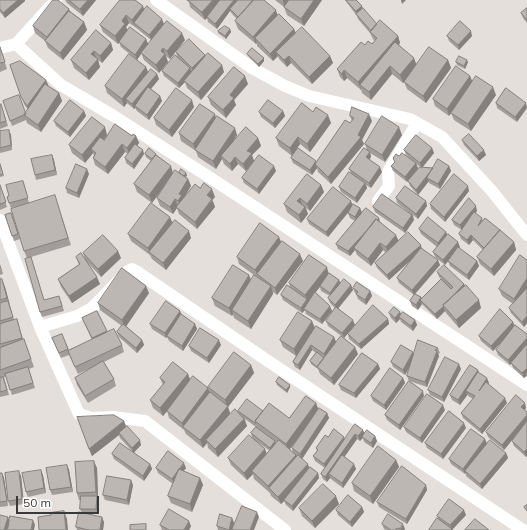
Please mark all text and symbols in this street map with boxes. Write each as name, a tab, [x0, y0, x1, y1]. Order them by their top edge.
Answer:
scale bar	[18, 488, 101, 514]
text: 50 m	[23, 495, 51, 510]

